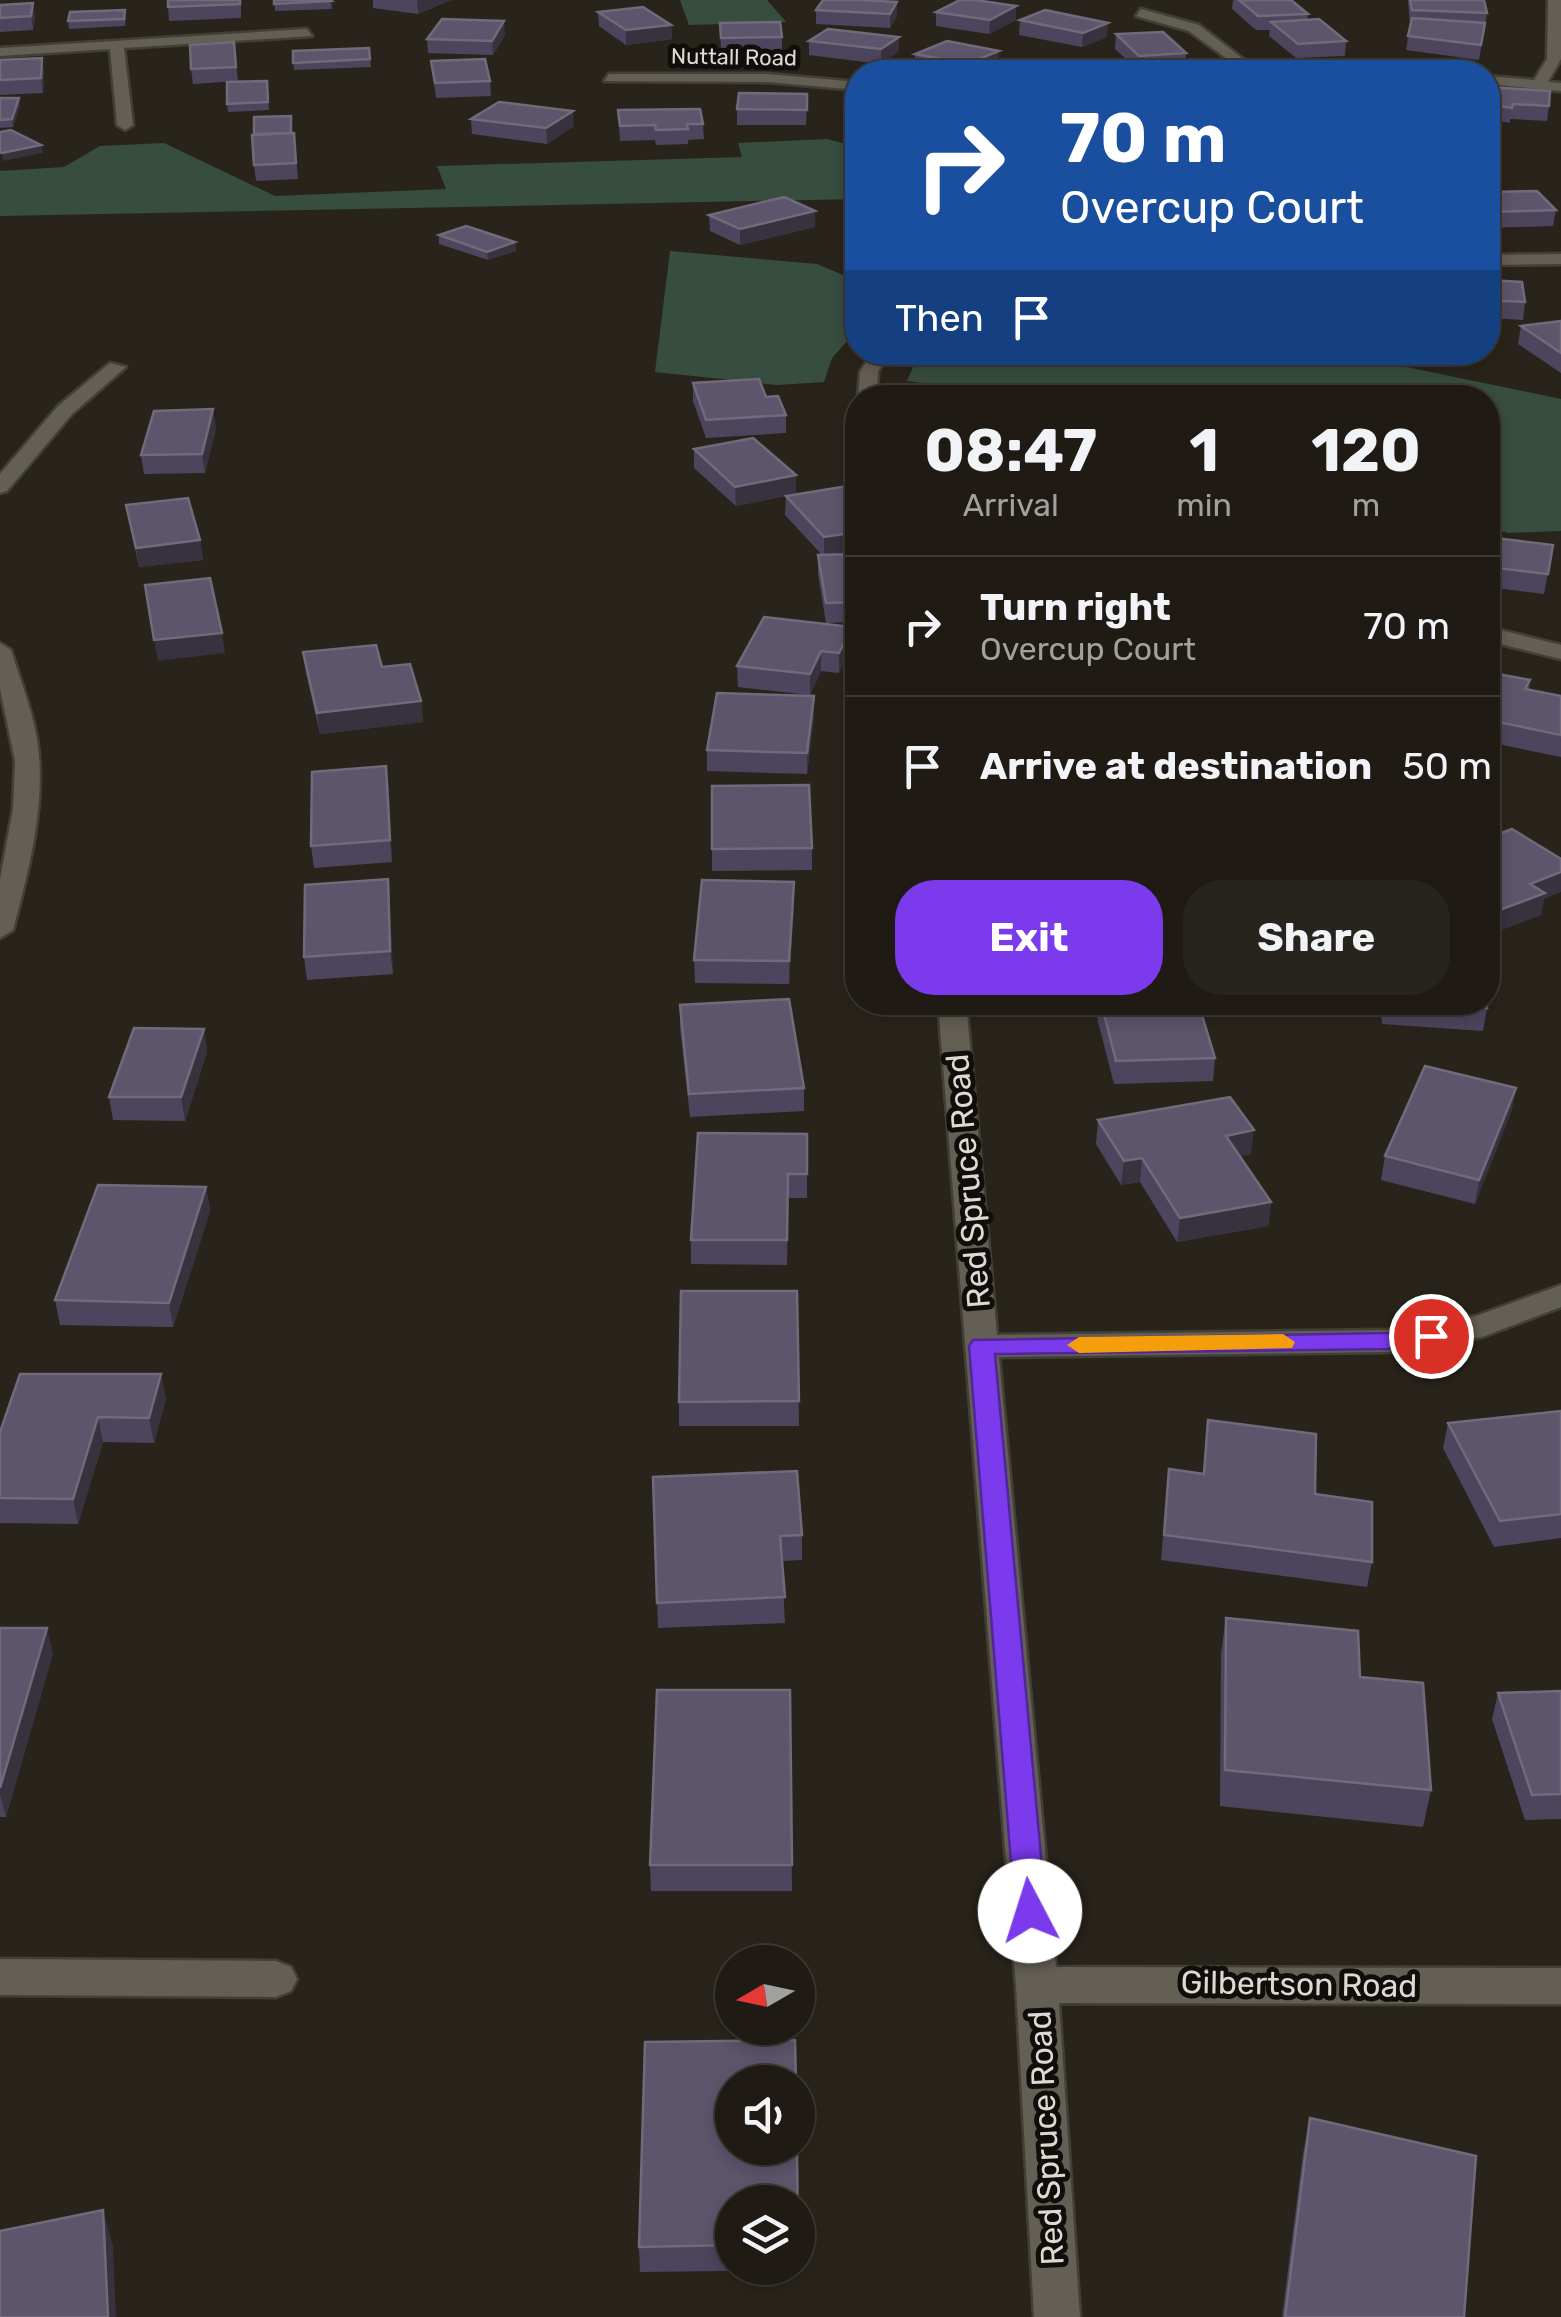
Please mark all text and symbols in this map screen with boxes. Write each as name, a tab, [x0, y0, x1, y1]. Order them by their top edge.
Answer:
street label: Nuttall Road	[671, 42, 797, 72]
text: 70 m	[1060, 97, 1227, 180]
icon: right	[895, 100, 1025, 230]
text: Overcup Court	[1060, 181, 1364, 234]
icon: arrive	[1004, 290, 1059, 345]
text: Then	[895, 295, 984, 341]
text: 08:47	[924, 415, 1097, 486]
text: 1	[1189, 415, 1219, 486]
text: 120	[1311, 415, 1421, 486]
text: Arrival	[963, 486, 1059, 524]
text: min	[1176, 486, 1232, 524]
text: m	[1352, 486, 1380, 524]
text: Turn right	[980, 584, 1171, 630]
icon: right	[895, 599, 950, 654]
text: 70 m	[1363, 603, 1450, 649]
text: Overcup Court	[980, 630, 1196, 668]
icon: arrive	[895, 739, 950, 794]
text: Arrive at destination	[980, 743, 1372, 789]
text: 50 m	[1402, 743, 1492, 789]
button: Exit	[895, 880, 1163, 995]
button: Share	[1183, 880, 1450, 995]
street label: Red Spruce Road	[938, 1052, 998, 1310]
pin	[1389, 1294, 1474, 1379]
icon: arrive	[1404, 1309, 1459, 1364]
position arrow	[978, 1859, 1082, 1963]
north arrow	[715, 1945, 815, 2045]
map controls	[715, 1945, 815, 2285]
street label: Gilbertson Road	[1180, 1963, 1418, 2005]
street label: Red Spruce Road	[1020, 2010, 1072, 2266]
button: sound	[715, 2065, 815, 2165]
button: layers	[715, 2185, 815, 2285]

